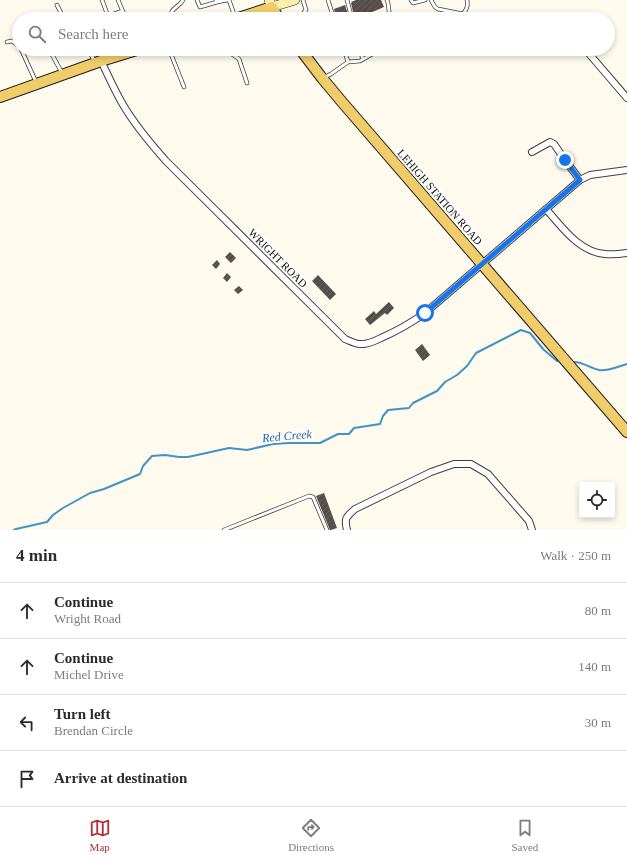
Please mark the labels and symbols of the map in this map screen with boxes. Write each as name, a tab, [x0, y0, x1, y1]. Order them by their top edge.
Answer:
street label: LEHIGH STATION ROAD	[395, 147, 485, 247]
route end	[556, 151, 574, 169]
street label: WRIGHT ROAD	[246, 226, 310, 290]
route start	[416, 304, 434, 322]
water label: Red Creek	[261, 427, 313, 445]

